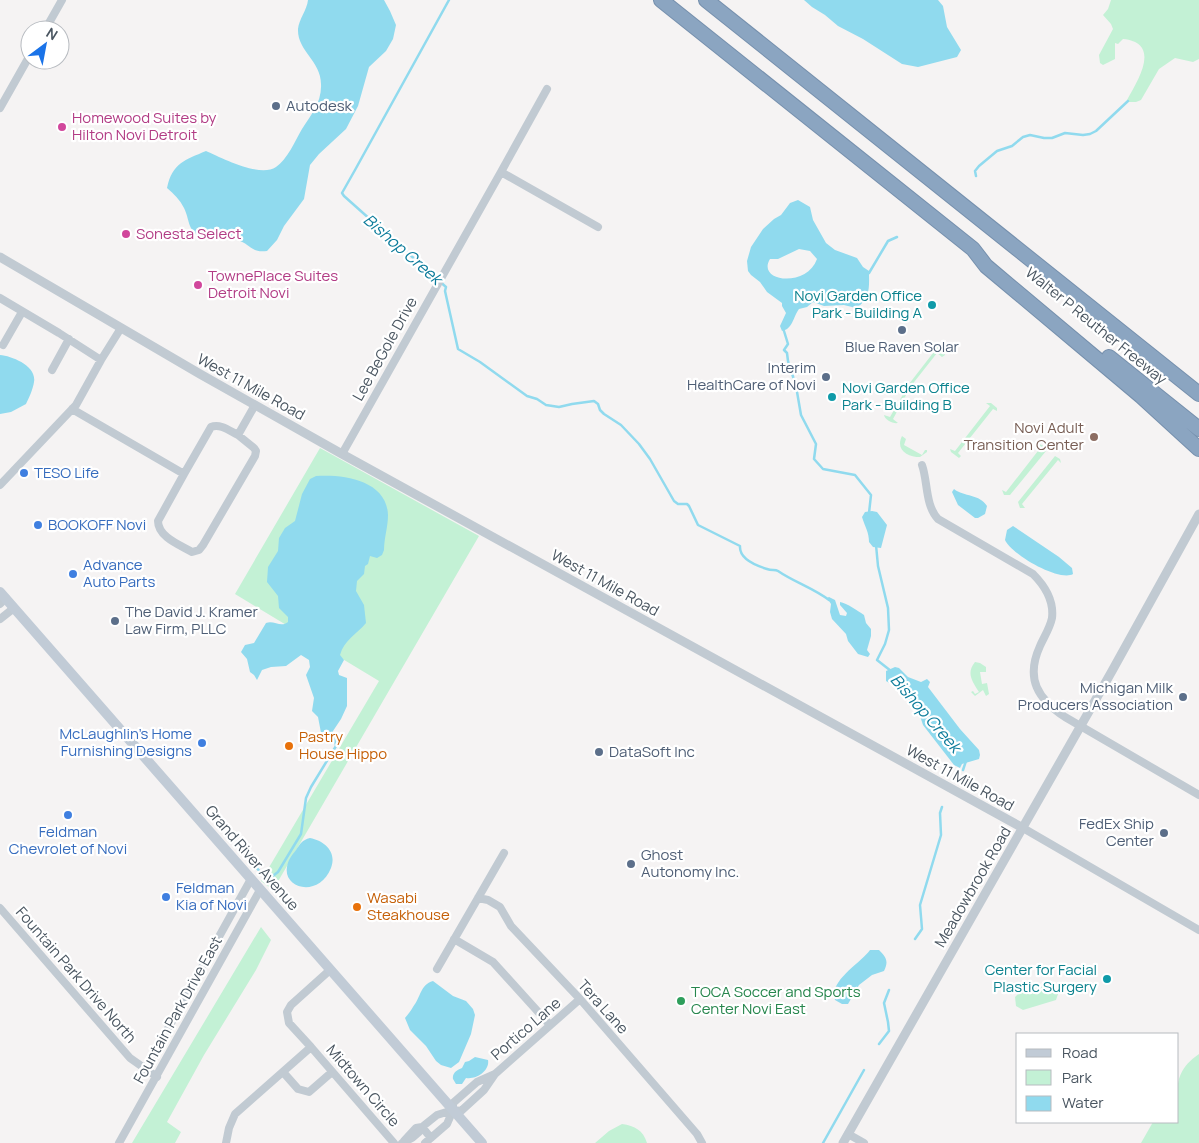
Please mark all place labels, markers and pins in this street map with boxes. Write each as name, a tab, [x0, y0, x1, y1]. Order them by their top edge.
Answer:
place label: Autodesk	[286, 95, 353, 116]
marker: Autodesk	[270, 100, 282, 112]
place label: Homewood Suites by Hilton Novi Detroit	[72, 107, 217, 145]
marker: Homewood Suites by Hilton Novi Detroit	[56, 121, 68, 133]
place label: Sonesta Select	[136, 223, 242, 244]
marker: Sonesta Select	[120, 228, 132, 240]
place label: TownePlace Suites Detroit Novi	[208, 265, 338, 303]
marker: TownePlace Suites Detroit Novi	[192, 279, 204, 291]
place label: Novi Garden Office Park - Building A	[794, 285, 922, 323]
marker: Novi Garden Office Park - Building A	[926, 299, 938, 311]
marker: Blue Raven Solar	[896, 324, 908, 336]
place label: Blue Raven Solar	[845, 336, 960, 357]
place label: Interim HealthCare of Novi	[687, 357, 816, 395]
marker: Interim HealthCare of Novi	[820, 371, 832, 383]
place label: Novi Garden Office Park - Building B	[842, 377, 970, 415]
marker: Novi Garden Office Park - Building B	[826, 391, 838, 403]
place label: Novi Adult Transition Center	[964, 417, 1085, 455]
marker: Novi Adult Transition Center	[1088, 431, 1100, 443]
place label: TESO Life	[34, 462, 99, 483]
marker: TESO Life	[18, 467, 30, 479]
place label: BOOKOFF Novi	[48, 514, 146, 535]
marker: BOOKOFF Novi	[32, 519, 44, 531]
place label: Advance Auto Parts	[83, 554, 155, 592]
marker: Advance Auto Parts	[67, 568, 79, 580]
place label: The David J. Kramer Law Firm, PLLC	[125, 601, 259, 639]
marker: The David J. Kramer Law Firm, PLLC	[109, 615, 121, 627]
place label: Michigan Milk Producers Association	[1018, 677, 1174, 715]
marker: Michigan Milk Producers Association	[1177, 691, 1189, 703]
place label: McLaughlin's Home Furnishing Designs	[60, 723, 192, 761]
place label: Pastry House Hippo	[299, 726, 387, 764]
marker: McLaughlin's Home Furnishing Designs	[196, 737, 208, 749]
marker: Pastry House Hippo	[283, 740, 295, 752]
place label: DataSoft Inc	[609, 741, 695, 762]
marker: DataSoft Inc	[593, 746, 605, 758]
marker: Feldman Chevrolet of Novi	[62, 809, 74, 821]
place label: FedEx Ship Center	[1079, 813, 1155, 851]
place label: Feldman Chevrolet of Novi	[9, 821, 127, 859]
marker: FedEx Ship Center	[1158, 827, 1170, 839]
place label: Ghost Autonomy Inc.	[641, 844, 739, 882]
marker: Ghost Autonomy Inc.	[625, 858, 637, 870]
place label: Feldman Kia of Novi	[176, 877, 247, 915]
place label: Wasabi Steakhouse	[367, 887, 450, 925]
marker: Feldman Kia of Novi	[160, 891, 172, 903]
marker: Wasabi Steakhouse	[351, 901, 363, 913]
place label: Center for Facial Plastic Surgery	[985, 959, 1097, 997]
marker: Center for Facial Plastic Surgery	[1101, 973, 1113, 985]
place label: TOCA Soccer and Sports Center Novi East	[691, 981, 861, 1019]
marker: TOCA Soccer and Sports Center Novi East	[675, 995, 687, 1007]

